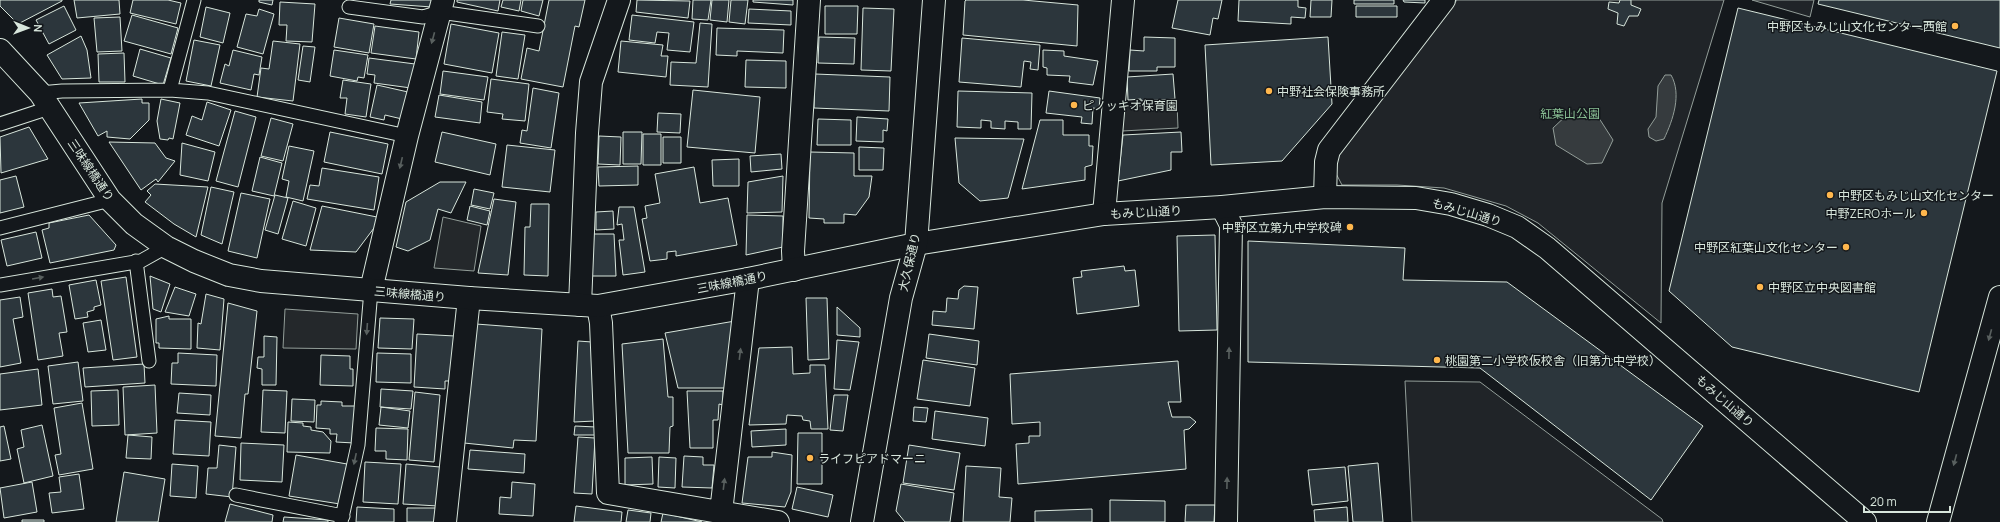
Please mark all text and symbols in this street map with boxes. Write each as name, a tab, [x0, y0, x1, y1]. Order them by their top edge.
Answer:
north arrow	[8, 8, 48, 48]
place label: 中野区もみじ山文化センター西館	[1767, 18, 1947, 35]
marker: 中野区もみじ山文化センター西館	[1950, 21, 1960, 31]
text: N	[31, 24, 46, 32]
one-way arrow	[430, 31, 436, 44]
place label: 中野社会保険事務所	[1277, 83, 1385, 100]
marker: 中野社会保険事務所	[1264, 86, 1274, 96]
place label: ピノッキオ保育園	[1082, 97, 1178, 114]
marker: ピノッキオ保育園	[1069, 100, 1079, 110]
park label: 紅葉山公園	[1540, 105, 1600, 122]
street label: 三味線橋通り	[64, 135, 118, 205]
one-way arrow	[397, 157, 403, 170]
place label: 中野区もみじ山文化センター	[1838, 187, 1994, 204]
marker: 中野区もみじ山文化センター	[1825, 190, 1835, 200]
street label: もみじ山通り	[1430, 194, 1504, 230]
street label: もみじ山通り	[1110, 202, 1182, 222]
place label: 中野ZEROホール	[1826, 205, 1916, 222]
marker: 中野ZEROホール	[1919, 208, 1929, 218]
place label: 中野区立第九中学校碑	[1222, 219, 1342, 236]
marker: 中野区立第九中学校碑	[1345, 222, 1355, 232]
street label: 大久保通り	[894, 231, 924, 293]
place label: 中野区紅葉山文化センター	[1694, 239, 1838, 256]
marker: 中野区紅葉山文化センター	[1841, 242, 1851, 252]
street label: 三味線橋通り	[695, 267, 769, 297]
one-way arrow	[32, 275, 45, 281]
place label: 中野区立中央図書館	[1768, 279, 1876, 296]
street label: 三味線橋通り	[373, 282, 447, 306]
marker: 中野区立中央図書館	[1755, 282, 1765, 292]
one-way arrow	[364, 323, 371, 335]
one-way arrow	[1986, 329, 1992, 341]
one-way arrow	[1226, 346, 1232, 359]
one-way arrow	[736, 348, 743, 360]
place label: 桃園第二小学校仮校舎（旧第九中学校）	[1445, 352, 1661, 369]
marker: 桃園第二小学校仮校舎（旧第九中学校）	[1432, 355, 1442, 365]
street label: もみじ山通り	[1692, 371, 1758, 431]
place label: ライフピアドマーニ	[818, 450, 926, 467]
one-way arrow	[352, 452, 358, 465]
marker: ライフピアドマーニ	[805, 453, 815, 463]
one-way arrow	[1952, 454, 1958, 466]
one-way arrow	[1224, 476, 1230, 489]
one-way arrow	[721, 478, 728, 490]
scale bar	[1864, 488, 1950, 514]
text: 20 m	[1870, 493, 1897, 510]

